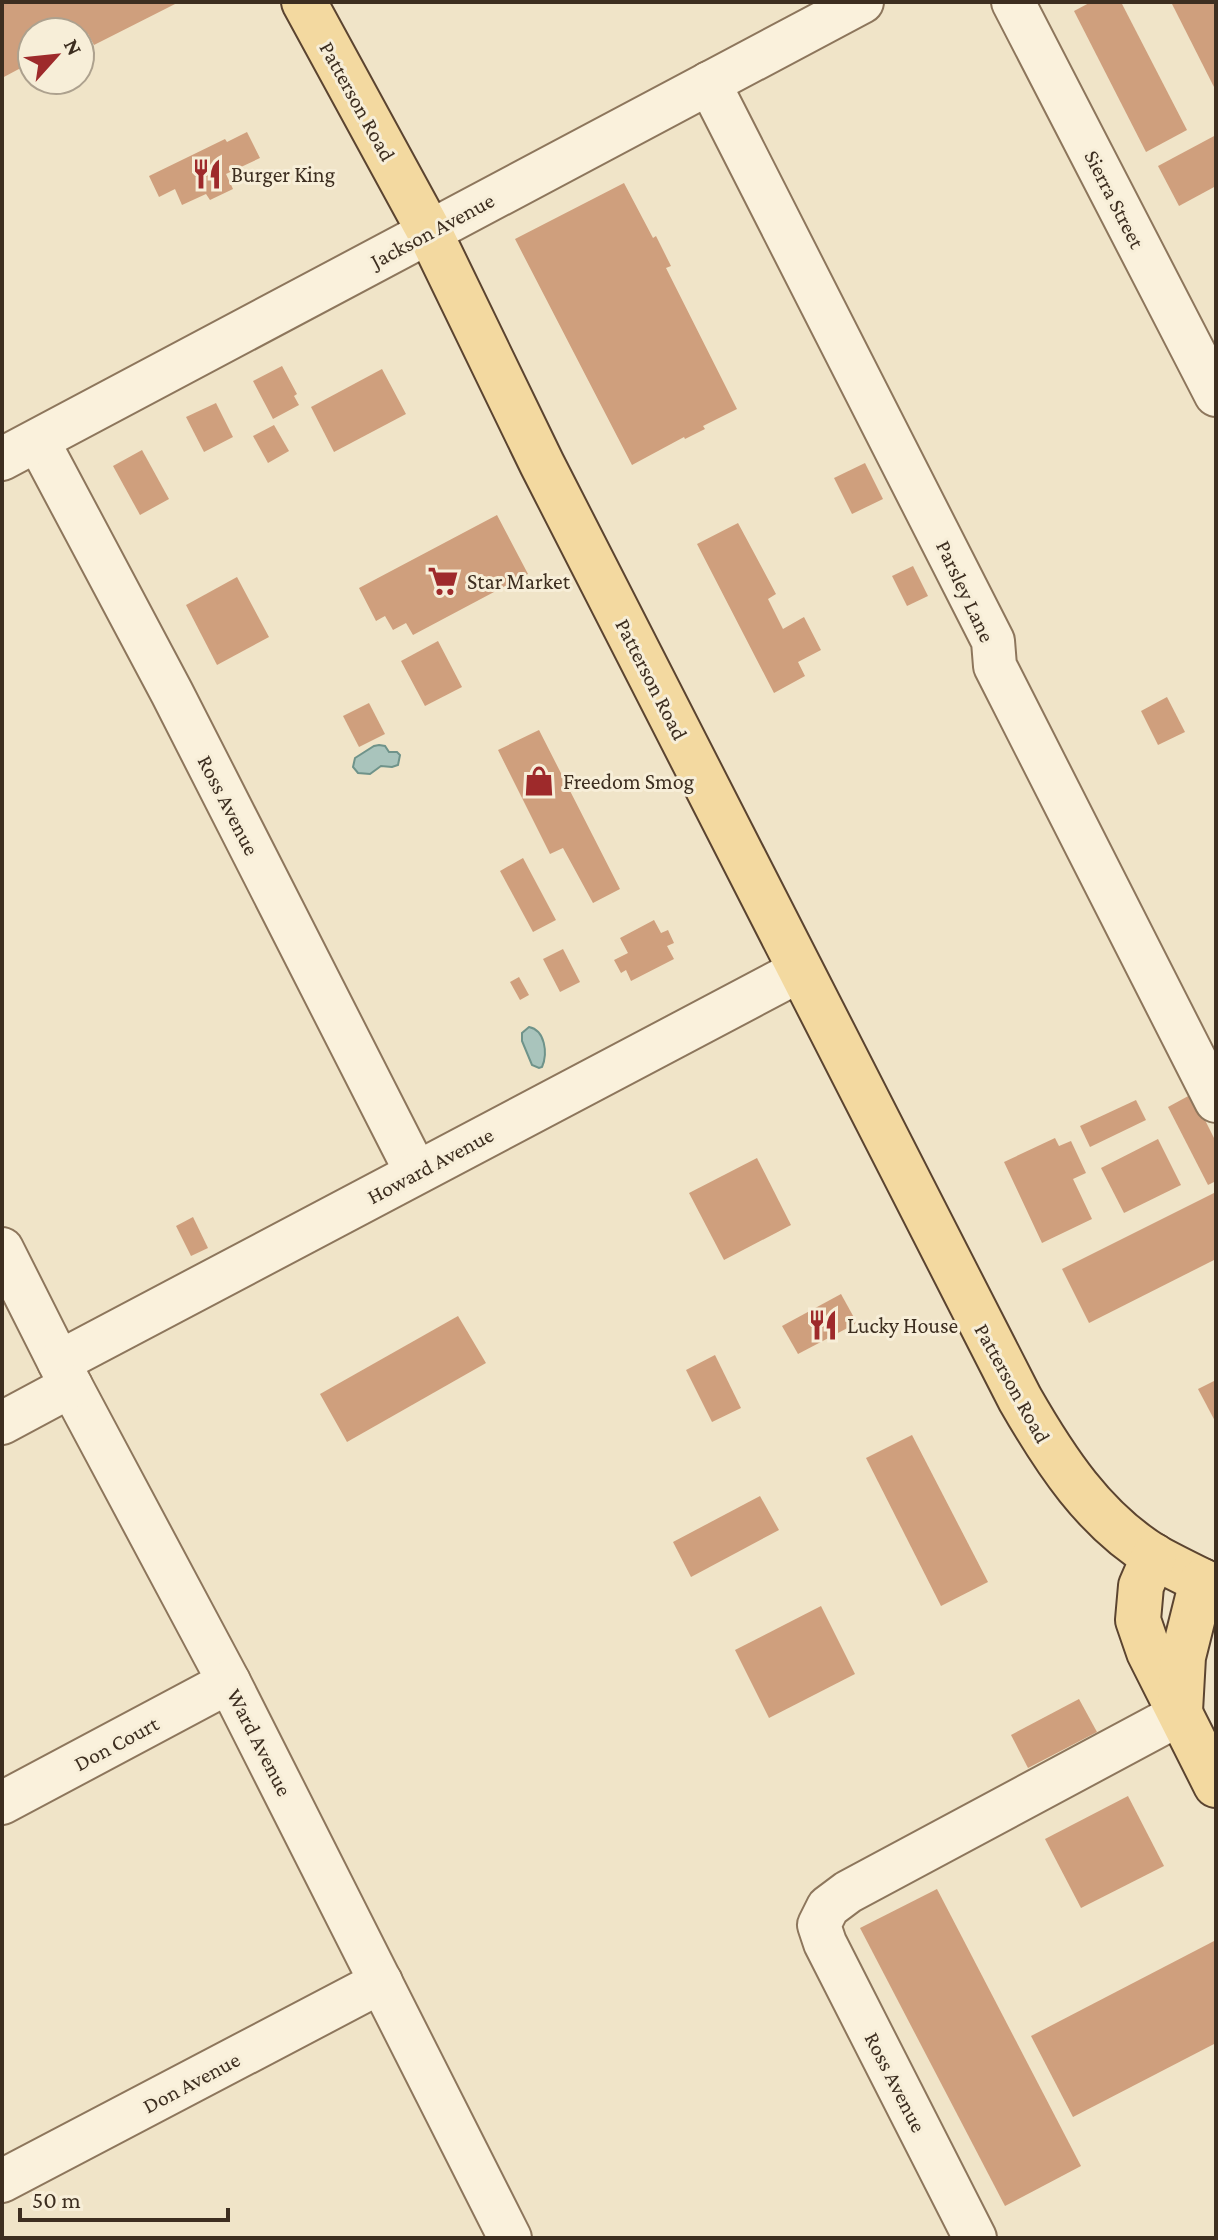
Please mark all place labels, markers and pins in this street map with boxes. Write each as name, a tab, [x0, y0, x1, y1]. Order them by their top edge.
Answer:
restaurant icon: Burger King	[190, 157, 224, 191]
place label: Burger King	[231, 162, 335, 187]
supermarket icon: Star Market	[426, 564, 460, 598]
place label: Star Market	[467, 569, 571, 594]
shop icon: Freedom Smog	[522, 764, 556, 798]
place label: Freedom Smog	[563, 769, 695, 794]
restaurant icon: Lucky House	[806, 1308, 840, 1342]
place label: Lucky House	[847, 1313, 958, 1338]

